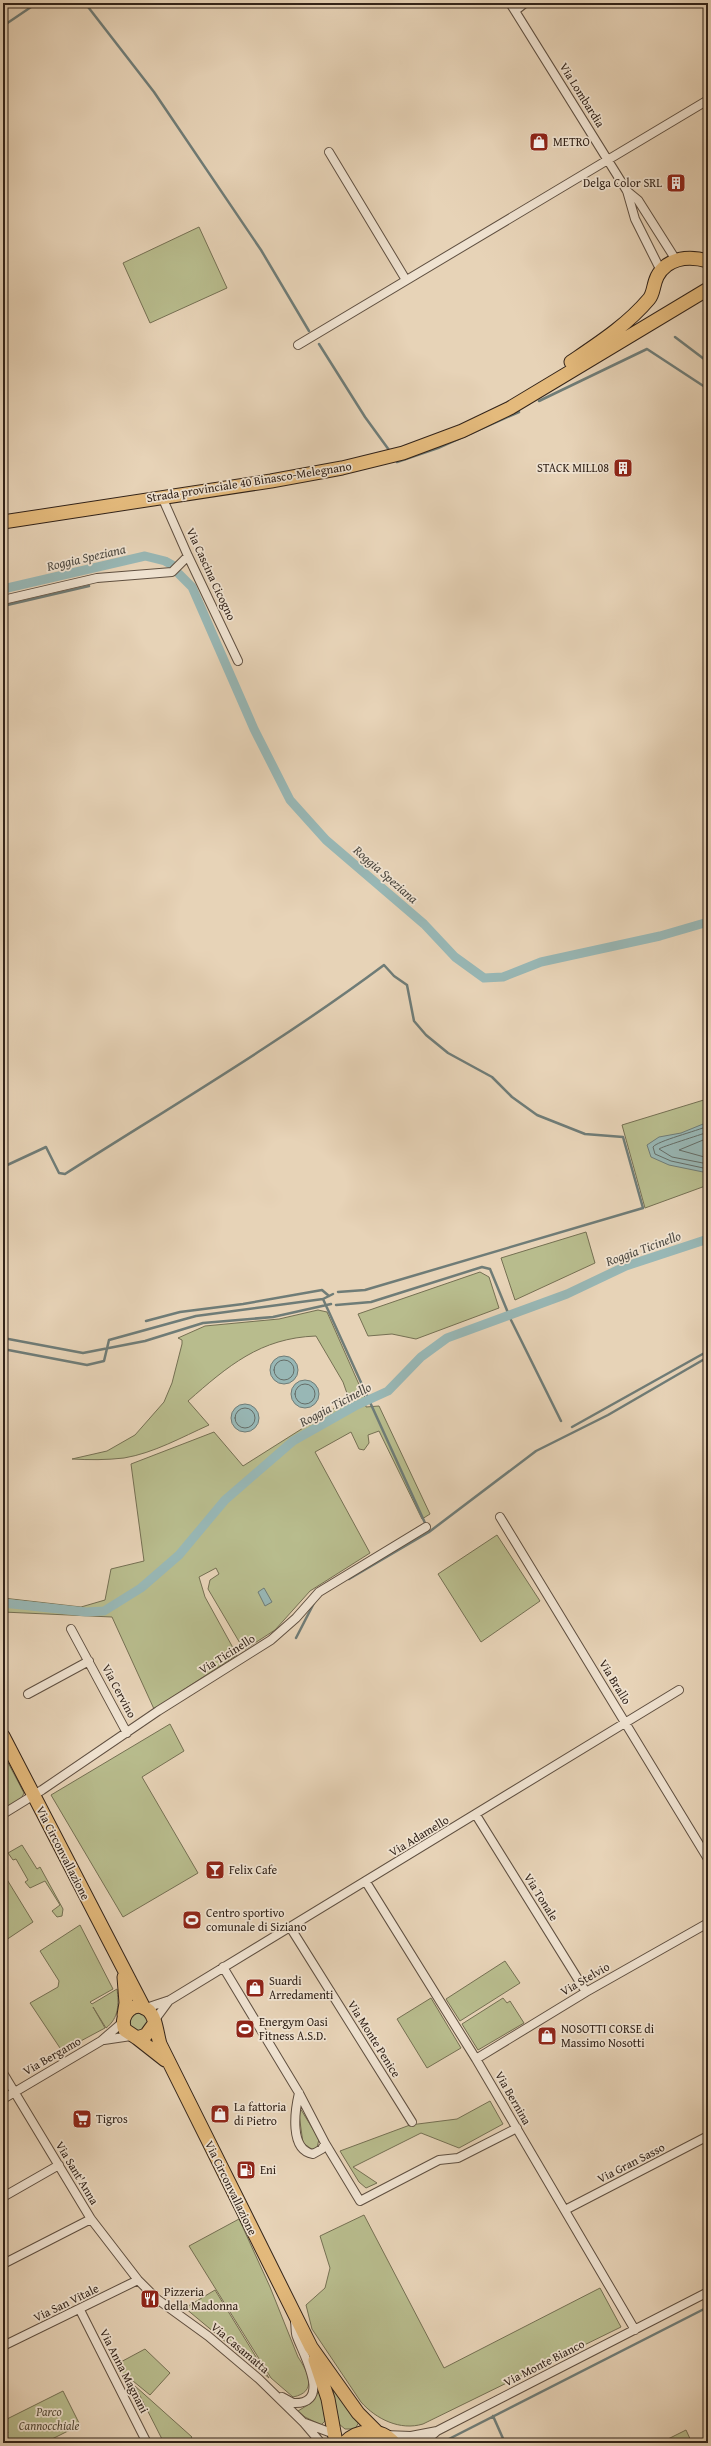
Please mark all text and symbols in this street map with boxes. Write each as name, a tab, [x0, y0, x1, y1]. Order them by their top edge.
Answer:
street label: Via Lombardia	[556, 59, 609, 131]
shop icon: METRO	[528, 131, 550, 153]
place label: METRO	[553, 133, 590, 150]
building icon: Delga Color SRL	[665, 172, 687, 194]
place label: Delga Color SRL	[583, 174, 662, 191]
street label: Strada provinciale 40 Binasco-Melegnano	[145, 457, 353, 506]
building icon: STACK MILL08	[612, 457, 634, 479]
place label: STACK MILL08	[537, 459, 609, 476]
street label: Via Cascina Cicogno	[183, 525, 240, 623]
water label: Roggia Speziana	[44, 539, 127, 576]
water label: Roggia Speziana	[348, 840, 422, 908]
water label: Roggia Ticinello	[602, 1226, 684, 1271]
water label: Roggia Ticinello	[295, 1377, 375, 1432]
street label: Via Ticinello	[195, 1630, 258, 1678]
street label: Via Brallo	[595, 1656, 636, 1707]
street label: Via Cervino	[98, 1661, 141, 1721]
street label: Via Circonvallazione	[32, 1803, 95, 1903]
street label: Via Adamello	[386, 1811, 452, 1860]
bar icon: Felix Cafe	[204, 1859, 226, 1881]
place label: Felix Cafe	[229, 1861, 278, 1878]
street label: Via Tonale	[520, 1870, 563, 1924]
place label: Centro sportivo comunale di Siziano	[206, 1904, 307, 1935]
sports icon: Centro sportivo comunale di Siziano	[181, 1909, 203, 1931]
street label: Via Stelvio	[557, 1958, 612, 1999]
place label: Suardi Arredamenti	[269, 1972, 334, 2003]
shop icon: Suardi Arredamenti	[244, 1977, 266, 1999]
street label: Via Monte Penice	[344, 1997, 405, 2081]
place label: Energym Oasi Fitness A.S.D.	[259, 2013, 329, 2044]
sports icon: Energym Oasi Fitness A.S.D.	[234, 2018, 256, 2040]
place label: NOSOTTI CORSE di Massimo Nosotti	[561, 2020, 655, 2051]
shop icon: NOSOTTI CORSE di Massimo Nosotti	[536, 2025, 558, 2047]
street label: Via Bergamo	[20, 2032, 84, 2079]
street label: Via Bernina	[491, 2068, 536, 2128]
place label: La fattoria di Pietro	[234, 2098, 287, 2129]
shop icon: La fattoria di Pietro	[209, 2103, 231, 2125]
supermarket icon: Tigros	[71, 2108, 93, 2130]
place label: Tigros	[96, 2110, 128, 2127]
street label: Via Sant'Anna	[52, 2138, 103, 2208]
street label: Via Circonvallazione	[201, 2138, 262, 2238]
street label: Via Gran Sasso	[594, 2138, 667, 2187]
fuel station icon: Eni	[235, 2159, 257, 2181]
place label: Eni	[260, 2161, 277, 2178]
street label: Via San Vitale	[30, 2279, 102, 2326]
place label: Pizzeria della Madonna	[164, 2283, 239, 2314]
restaurant icon: Pizzeria della Madonna	[139, 2288, 161, 2310]
street label: Via Casamatta	[207, 2318, 274, 2377]
street label: Via Anna Magnani	[96, 2326, 153, 2416]
street label: Via Monte Bianco	[500, 2335, 587, 2390]
park label: Parco Cannocchiale	[19, 2403, 79, 2434]

